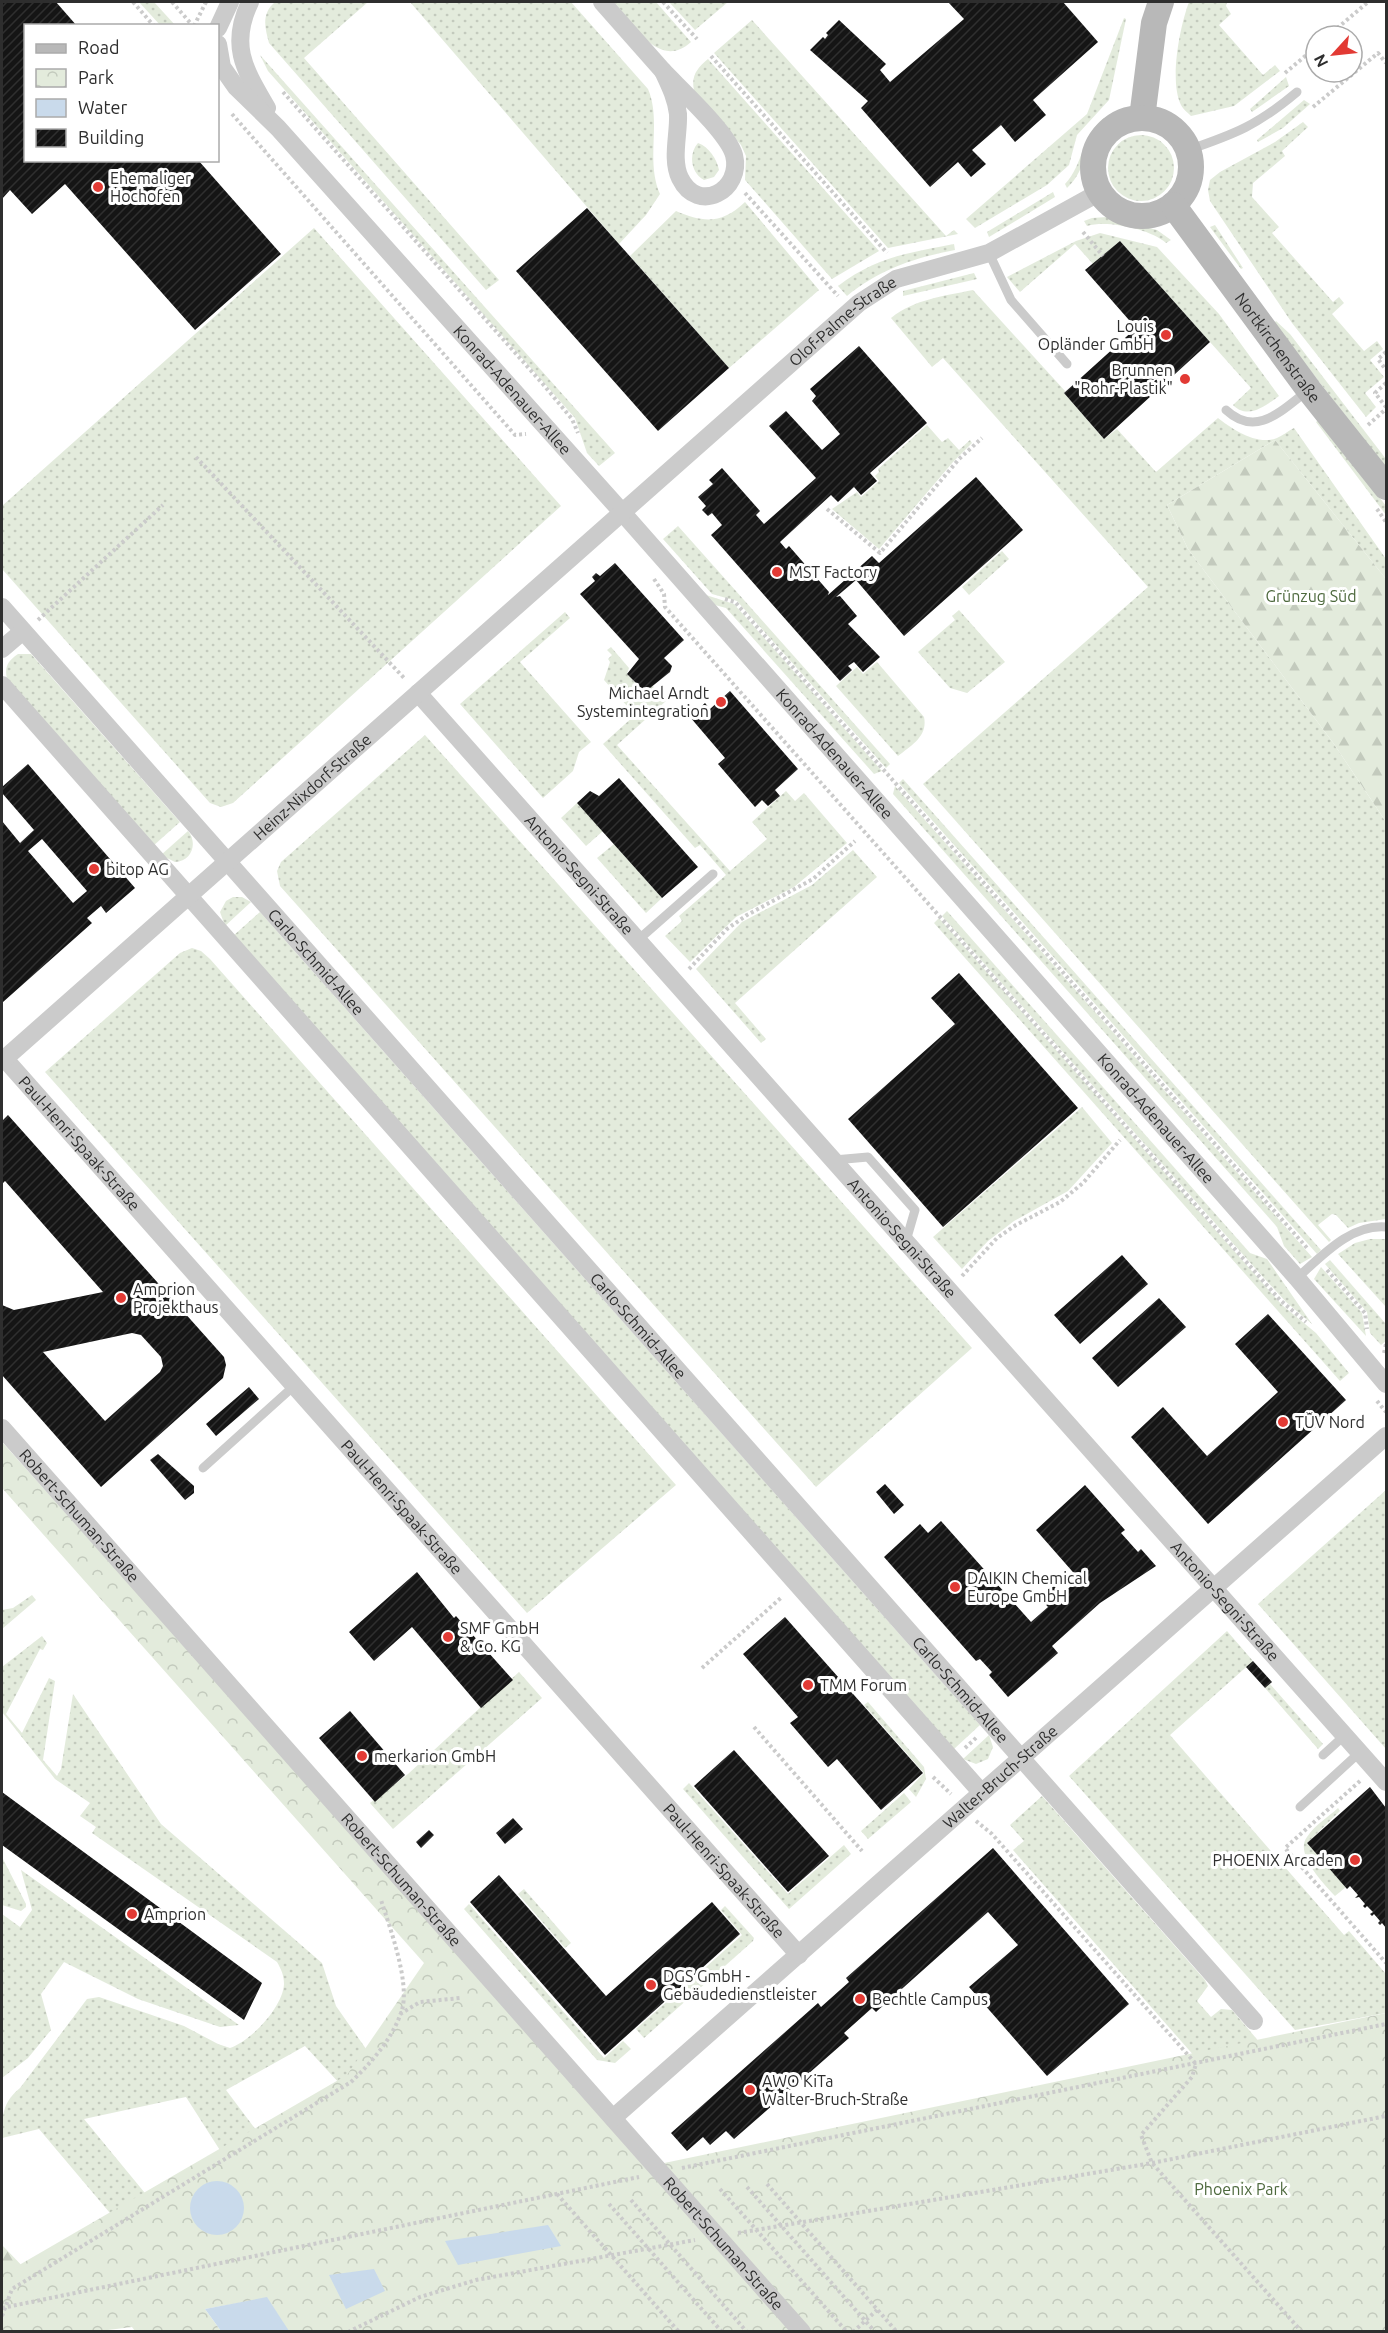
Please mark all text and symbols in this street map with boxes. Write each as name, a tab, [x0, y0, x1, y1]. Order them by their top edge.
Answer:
legend	[24, 24, 219, 162]
north arrow	[1304, 24, 1364, 84]
text: Road	[78, 37, 120, 57]
text: N	[1310, 51, 1331, 70]
text: Park	[78, 67, 114, 87]
text: Water	[78, 97, 128, 117]
text: Building	[78, 127, 144, 147]
place label: Ehemaliger Hochofen	[110, 169, 191, 205]
marker: Ehemaliger Hochofen	[91, 180, 105, 194]
street label: Olof-Palme-Straße	[785, 272, 899, 370]
street label: Nortkirchenstraße	[1232, 289, 1324, 406]
place label: Louis Opländer GmbH	[1038, 317, 1154, 353]
street label: Konrad-Adenauer-Allee	[450, 322, 575, 458]
marker: Louis Opländer GmbH	[1159, 328, 1173, 342]
place label: Brunnen "Rohr-Plastik"	[1074, 361, 1173, 397]
marker: Brunnen "Rohr-Plastik"	[1178, 372, 1192, 386]
place label: MST Factory	[789, 563, 877, 581]
marker: MST Factory	[770, 565, 784, 579]
park label: Grünzug Süd	[1265, 587, 1357, 605]
place label: Michael Arndt Systemintegration	[577, 684, 710, 720]
street label: Konrad-Adenauer-Allee	[773, 685, 897, 822]
marker: Michael Arndt Systemintegration	[714, 695, 728, 709]
street label: Heinz-Nixdorf-Straße	[250, 730, 375, 843]
street label: Antonio-Segni-Straße	[522, 811, 637, 938]
place label: bitop AG	[106, 860, 169, 878]
marker: bitop AG	[87, 862, 101, 876]
street label: Carlo-Schmid-Allee	[265, 905, 368, 1019]
street label: Konrad-Adenauer-Allee	[1094, 1050, 1218, 1187]
street label: Paul-Henri-Spaak-Straße	[15, 1072, 144, 1214]
street label: Antonio-Segni-Straße	[845, 1174, 960, 1301]
street label: Carlo-Schmid-Allee	[587, 1269, 690, 1382]
place label: Amprion Projekthaus	[133, 1280, 219, 1316]
marker: Amprion Projekthaus	[114, 1291, 128, 1305]
place label: TÜV Nord	[1295, 1413, 1365, 1431]
marker: TÜV Nord	[1276, 1415, 1290, 1429]
street label: Paul-Henri-Spaak-Straße	[338, 1436, 466, 1578]
street label: Robert-Schuman-Straße	[16, 1445, 143, 1586]
street label: Antonio-Segni-Straße	[1167, 1538, 1283, 1665]
place label: DAIKIN Chemical Europe GmbH	[967, 1569, 1087, 1605]
marker: DAIKIN Chemical Europe GmbH	[948, 1580, 962, 1594]
place label: SMF GmbH & Co. KG	[460, 1619, 539, 1655]
marker: SMF GmbH & Co. KG	[441, 1630, 455, 1644]
street label: Carlo-Schmid-Allee	[909, 1633, 1012, 1746]
place label: TMM Forum	[820, 1676, 907, 1694]
marker: TMM Forum	[801, 1678, 815, 1692]
street label: Walter-Bruch-Straße	[939, 1721, 1061, 1832]
place label: merkarion GmbH	[374, 1747, 496, 1765]
marker: merkarion GmbH	[355, 1749, 369, 1763]
street label: Paul-Henri-Spaak-Straße	[660, 1800, 789, 1942]
street label: Robert-Schuman-Straße	[338, 1809, 465, 1950]
place label: PHOENIX Arcaden	[1212, 1851, 1343, 1869]
marker: PHOENIX Arcaden	[1348, 1853, 1362, 1867]
place label: Amprion	[144, 1905, 206, 1923]
marker: Amprion	[125, 1907, 139, 1921]
place label: DGS GmbH - Gebäudedienstleister	[663, 1967, 817, 2003]
marker: DGS GmbH - Gebäudedienstleister	[644, 1978, 658, 1992]
place label: Bechtle Campus	[872, 1990, 988, 2008]
marker: Bechtle Campus	[853, 1992, 867, 2006]
place label: AWO KiTa Walter-Bruch-Straße	[762, 2072, 908, 2108]
marker: AWO KiTa Walter-Bruch-Straße	[743, 2083, 757, 2097]
street label: Robert-Schuman-Straße	[660, 2173, 787, 2314]
park label: Phoenix Park	[1194, 2180, 1288, 2198]

